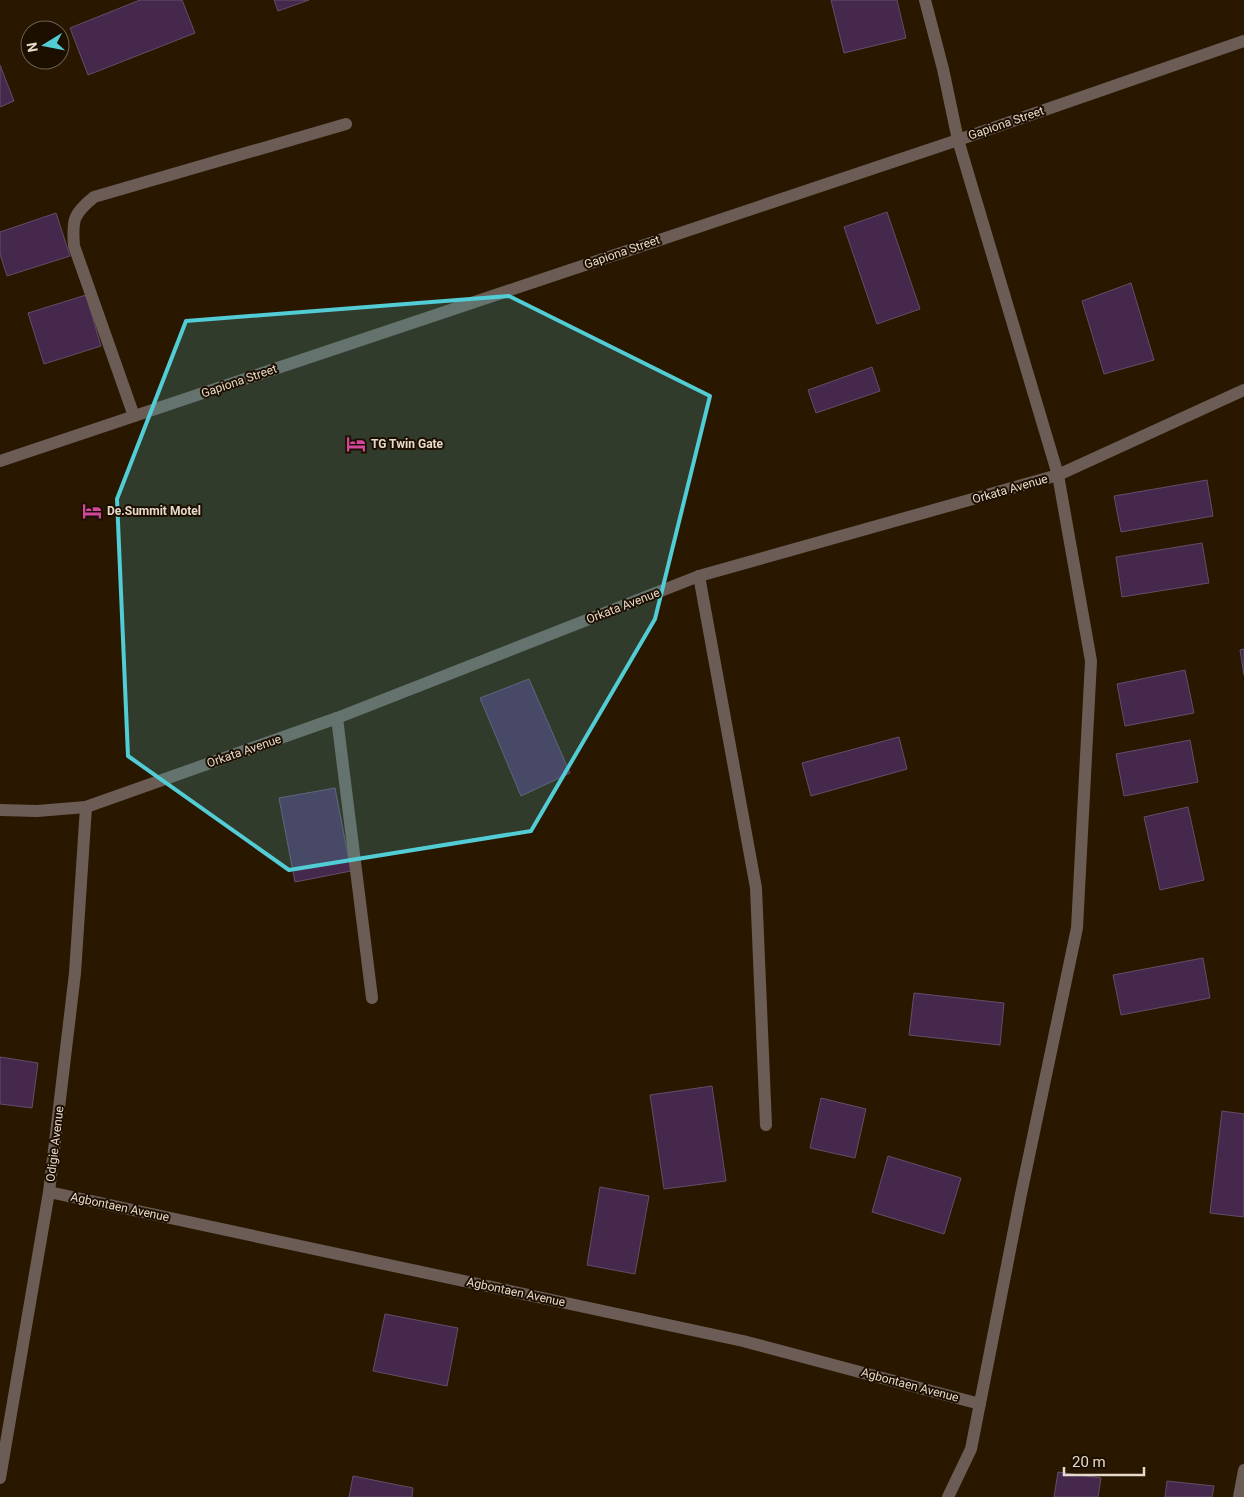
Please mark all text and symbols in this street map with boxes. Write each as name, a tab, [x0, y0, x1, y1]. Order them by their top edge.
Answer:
north arrow	[20, 20, 70, 70]
text: N	[23, 41, 41, 54]
street label: Gapiona Street	[966, 104, 1046, 142]
street label: Gapiona Street	[582, 233, 662, 271]
street label: Gapiona Street	[199, 362, 279, 400]
hotel icon: TG Twin Gate	[345, 433, 367, 455]
place label: TG Twin Gate	[371, 437, 444, 451]
street label: Orkata Avenue	[971, 472, 1049, 506]
hotel icon: De.Summit Motel	[81, 500, 103, 522]
place label: De.Summit Motel	[107, 504, 201, 518]
street label: Orkata Avenue	[584, 586, 662, 626]
street label: Orkata Avenue	[205, 732, 283, 770]
street label: Odigie Avenue	[43, 1105, 67, 1183]
street label: Agbontaen Avenue	[69, 1190, 171, 1224]
street label: Agbontaen Avenue	[465, 1275, 567, 1309]
street label: Agbontaen Avenue	[860, 1365, 960, 1405]
scale bar	[1064, 1444, 1144, 1476]
text: 20 m	[1072, 1453, 1106, 1471]

